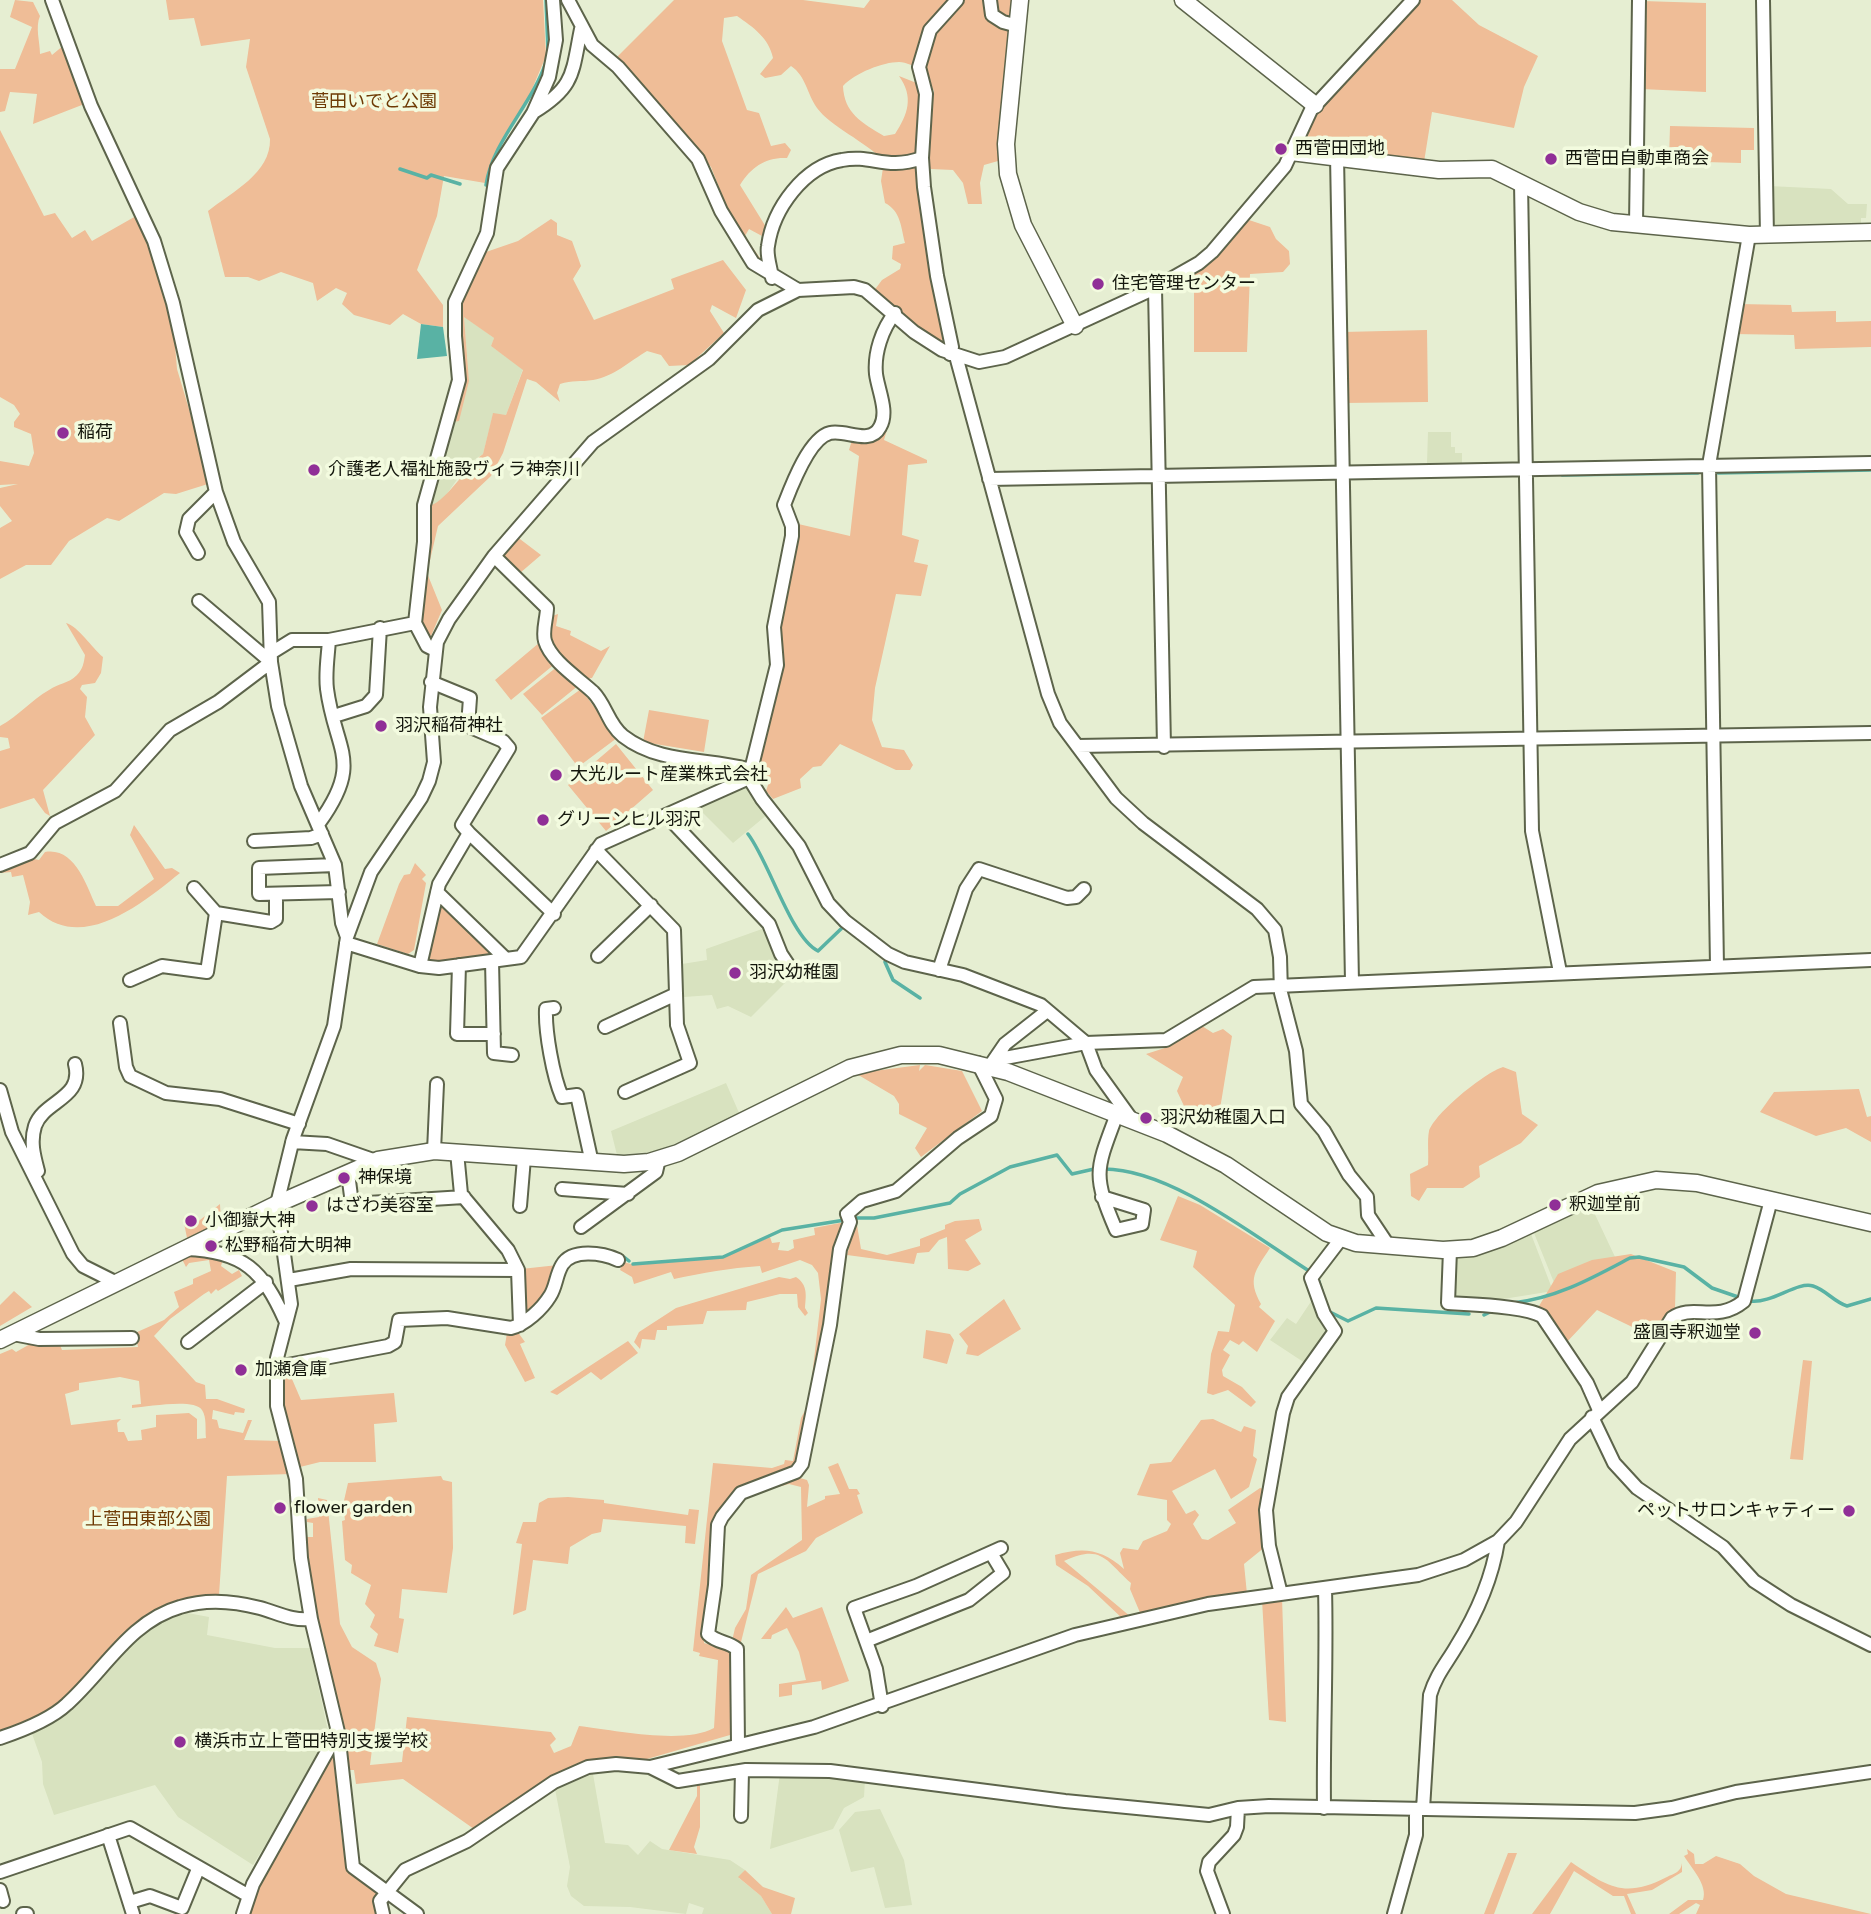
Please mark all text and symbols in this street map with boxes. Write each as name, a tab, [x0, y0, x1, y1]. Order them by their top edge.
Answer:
park label: 菅田いでと公園	[311, 91, 437, 113]
place label: 西菅田団地	[1295, 138, 1385, 160]
marker: 西菅田団地	[1273, 141, 1289, 157]
place label: 西菅田自動車商会	[1565, 148, 1709, 170]
marker: 西菅田自動車商会	[1543, 151, 1559, 167]
place label: 住宅管理センター	[1112, 273, 1256, 295]
marker: 住宅管理センター	[1090, 276, 1106, 292]
place label: 稲荷	[77, 422, 113, 444]
marker: 稲荷	[55, 425, 71, 441]
place label: 介護老人福祉施設ヴィラ神奈川	[328, 459, 580, 481]
marker: 介護老人福祉施設ヴィラ神奈川	[306, 462, 322, 478]
place label: 羽沢稲荷神社	[395, 715, 503, 737]
marker: 羽沢稲荷神社	[373, 718, 389, 734]
place label: 大光ルート産業株式会社	[570, 764, 768, 786]
marker: 大光ルート産業株式会社	[548, 767, 564, 783]
place label: グリーンヒル羽沢	[557, 809, 701, 831]
marker: グリーンヒル羽沢	[535, 812, 551, 828]
place label: 羽沢幼稚園	[749, 962, 839, 984]
marker: 羽沢幼稚園	[727, 965, 743, 981]
place label: 羽沢幼稚園入口	[1160, 1107, 1286, 1129]
marker: 羽沢幼稚園入口	[1138, 1110, 1154, 1126]
place label: 神保境	[358, 1167, 412, 1189]
marker: 神保境	[336, 1170, 352, 1186]
place label: 釈迦堂前	[1569, 1194, 1641, 1216]
place label: はざわ美容室	[326, 1195, 434, 1217]
marker: 釈迦堂前	[1547, 1197, 1563, 1213]
marker: はざわ美容室	[304, 1198, 320, 1214]
place label: 小御嶽大神	[205, 1210, 295, 1232]
marker: 小御嶽大神	[183, 1213, 199, 1229]
place label: 松野稲荷大明神	[225, 1235, 351, 1257]
marker: 松野稲荷大明神	[203, 1238, 219, 1254]
place label: 盛圓寺釈迦堂	[1633, 1322, 1741, 1344]
marker: 盛圓寺釈迦堂	[1747, 1325, 1763, 1341]
place label: 加瀬倉庫	[255, 1359, 327, 1381]
marker: 加瀬倉庫	[233, 1362, 249, 1378]
place label: flower garden	[294, 1497, 413, 1519]
marker: flower garden	[272, 1500, 288, 1516]
place label: ペットサロンキャティー	[1637, 1500, 1835, 1522]
marker: ペットサロンキャティー	[1841, 1503, 1857, 1519]
park label: 上菅田東部公園	[85, 1509, 211, 1531]
place label: 横浜市立上菅田特別支援学校	[194, 1731, 428, 1753]
marker: 横浜市立上菅田特別支援学校	[172, 1734, 188, 1750]

